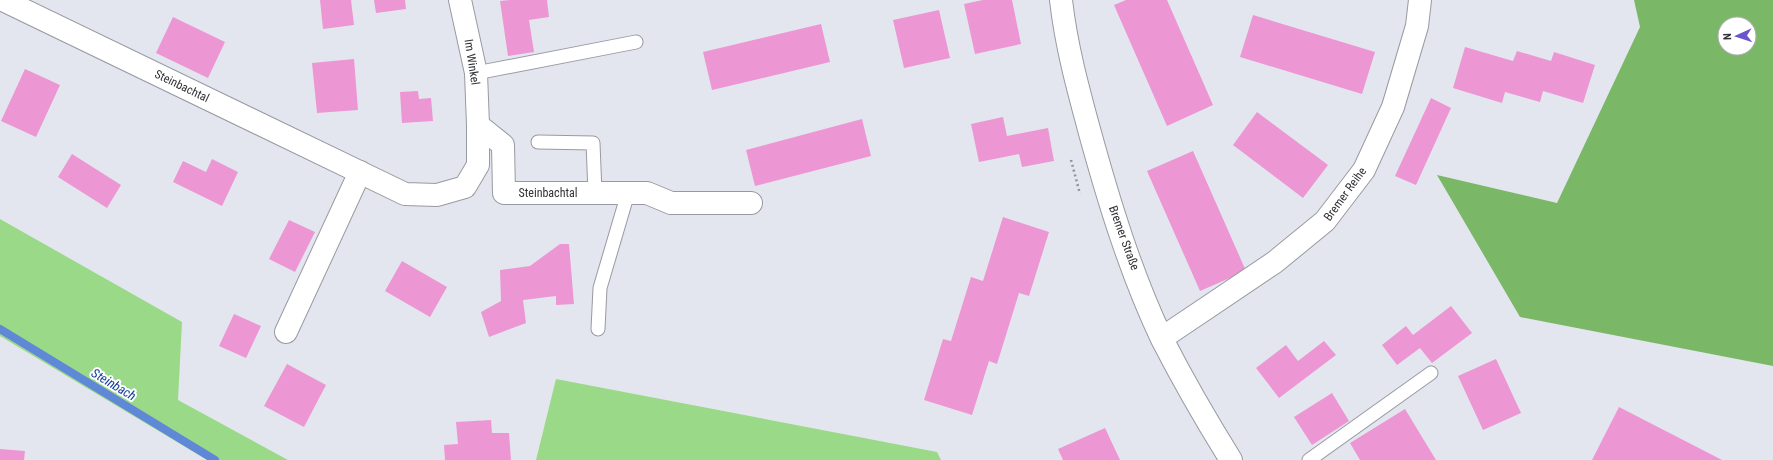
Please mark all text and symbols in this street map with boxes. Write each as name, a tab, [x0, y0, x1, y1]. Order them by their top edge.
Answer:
north arrow	[1717, 16, 1757, 56]
text: N	[1721, 33, 1734, 40]
street label: Im Winkel	[461, 38, 483, 86]
street label: Steinbachtal	[152, 67, 212, 105]
street label: Bremer Reihe	[1321, 164, 1369, 224]
street label: Steinbachtal	[518, 186, 578, 200]
street label: Bremer Straße	[1106, 204, 1142, 273]
water label: Steinbach	[89, 365, 139, 404]

